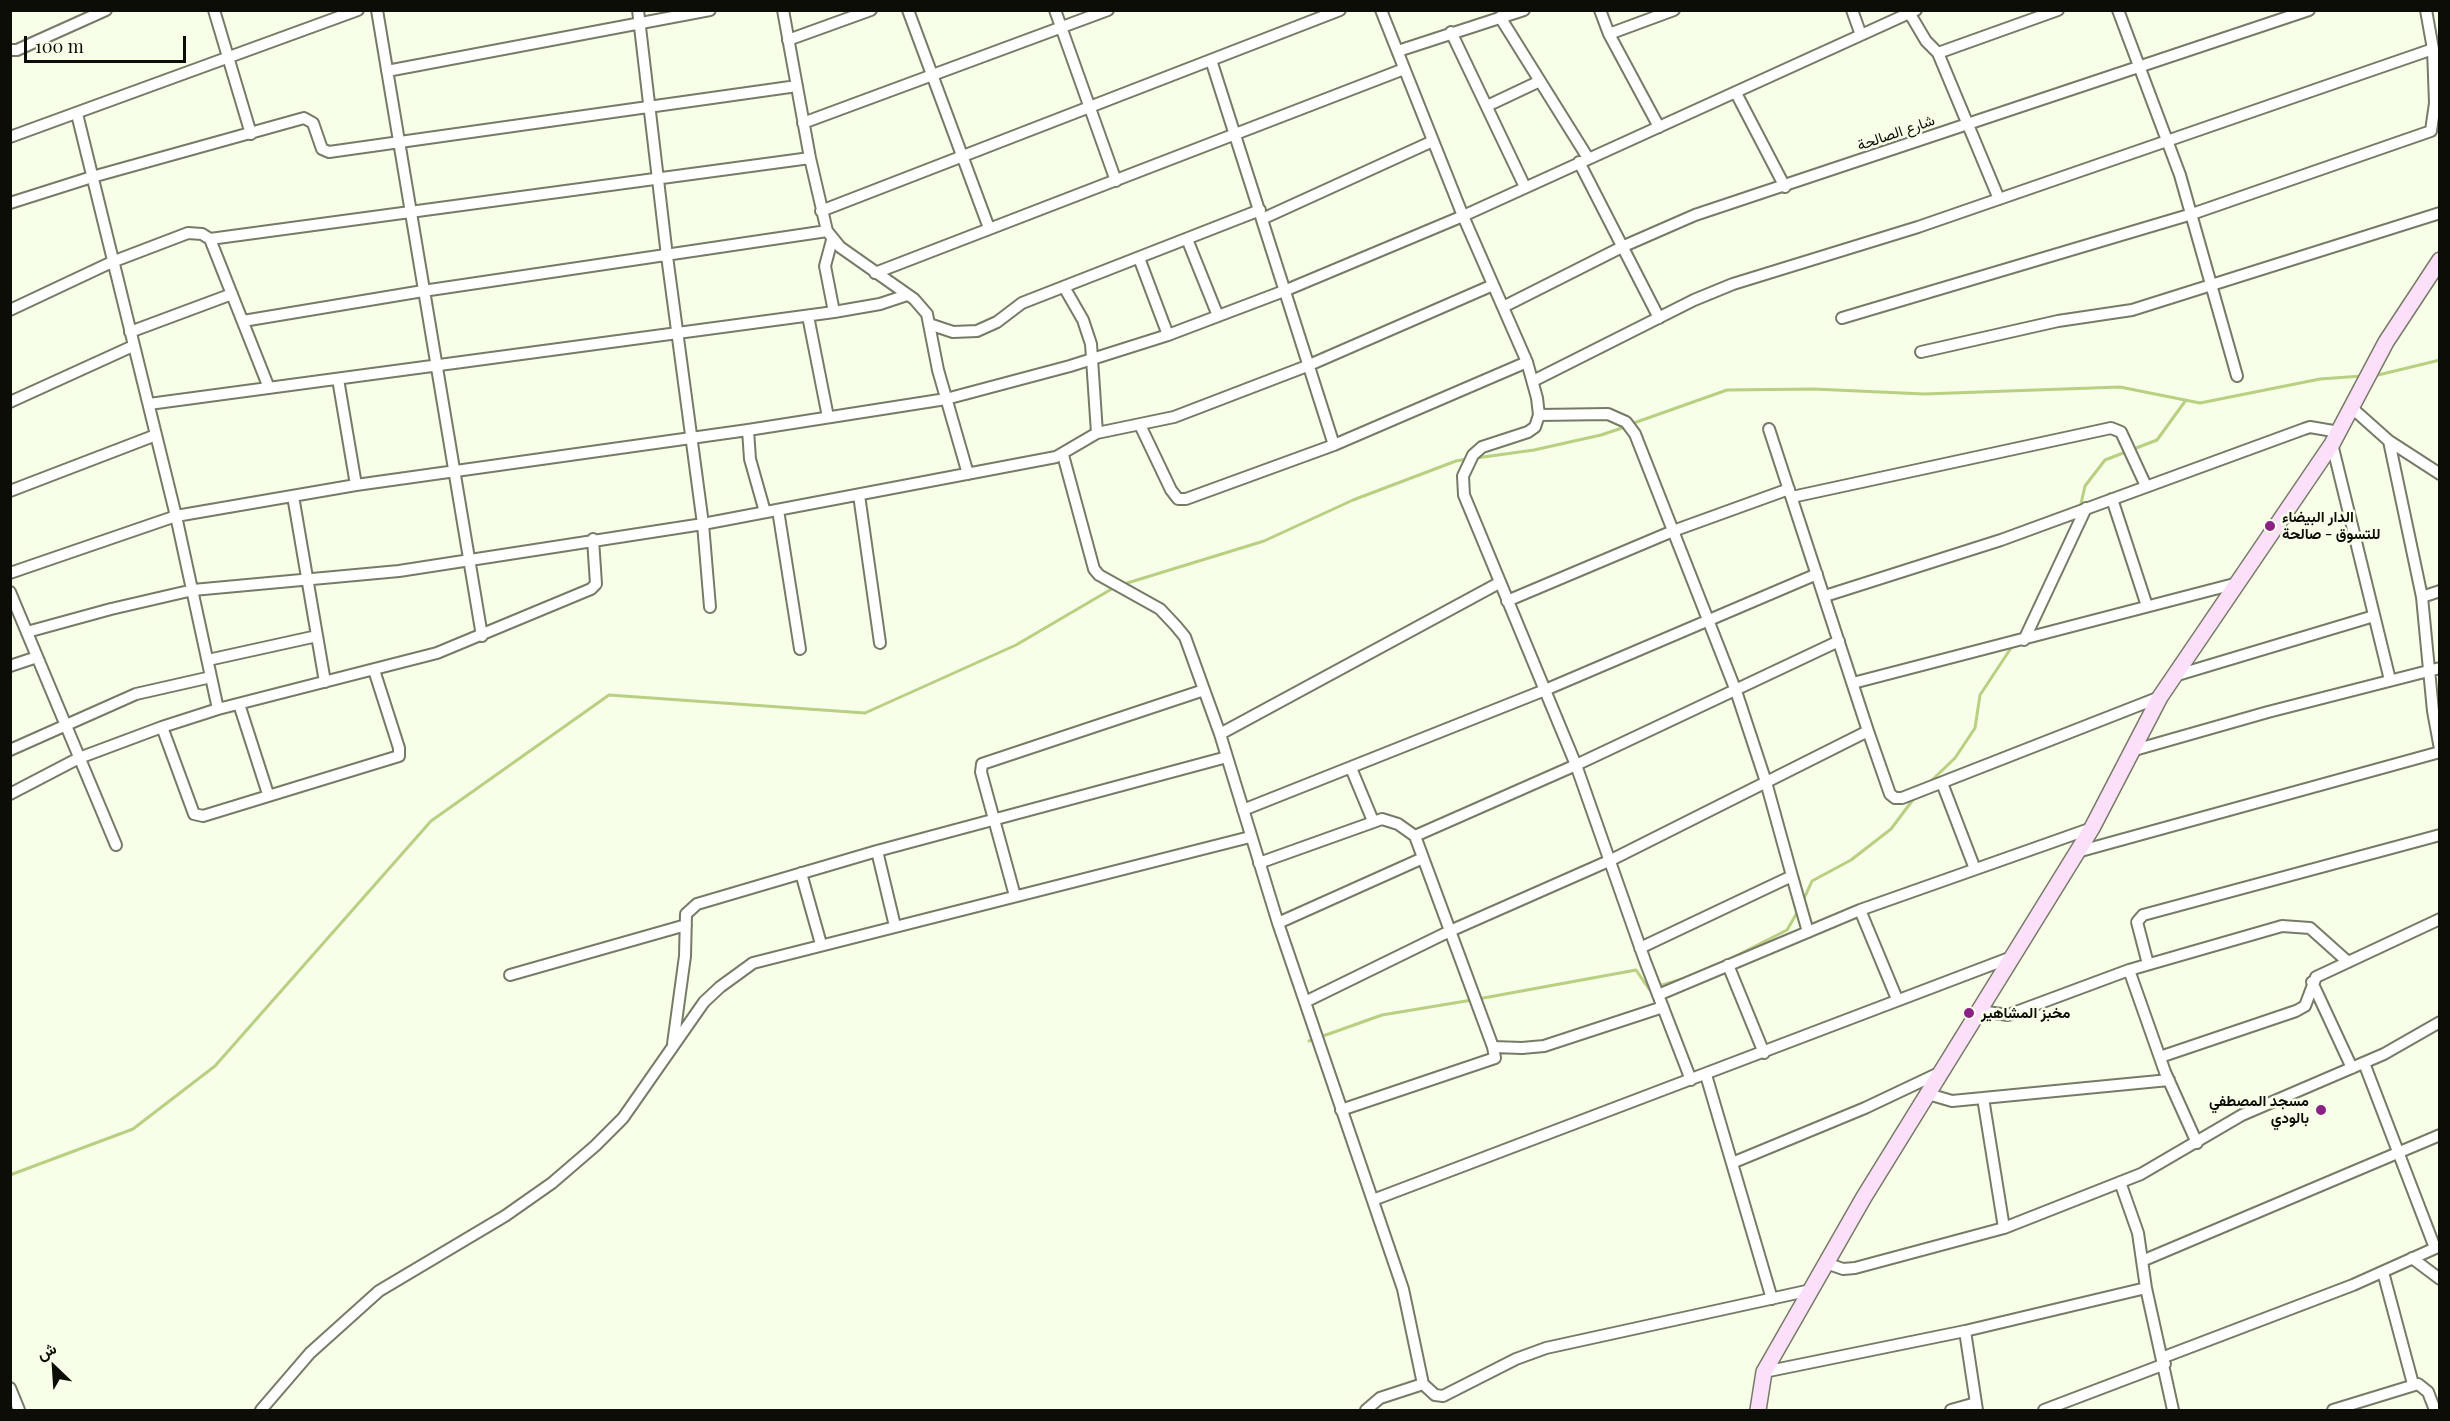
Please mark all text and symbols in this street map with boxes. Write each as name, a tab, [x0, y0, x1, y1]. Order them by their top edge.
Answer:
scale bar	[27, 24, 189, 62]
text: 100 m	[35, 34, 84, 58]
street label: شارع الصالحة	[1855, 111, 1937, 155]
place label: الدار البيضاء للتسوق - صالحة	[2282, 508, 2381, 543]
marker: الدار البيضاء للتسوق - صالحة	[2263, 519, 2277, 533]
place label: مخبز المشاهير	[1981, 1004, 2070, 1022]
marker: مخبز المشاهير	[1962, 1006, 1976, 1020]
place label: مسجد المصطفي بالودي	[2209, 1092, 2309, 1127]
marker: مسجد المصطفي بالودي	[2314, 1103, 2328, 1117]
north arrow	[24, 1337, 84, 1397]
text: ش	[33, 1337, 59, 1364]

